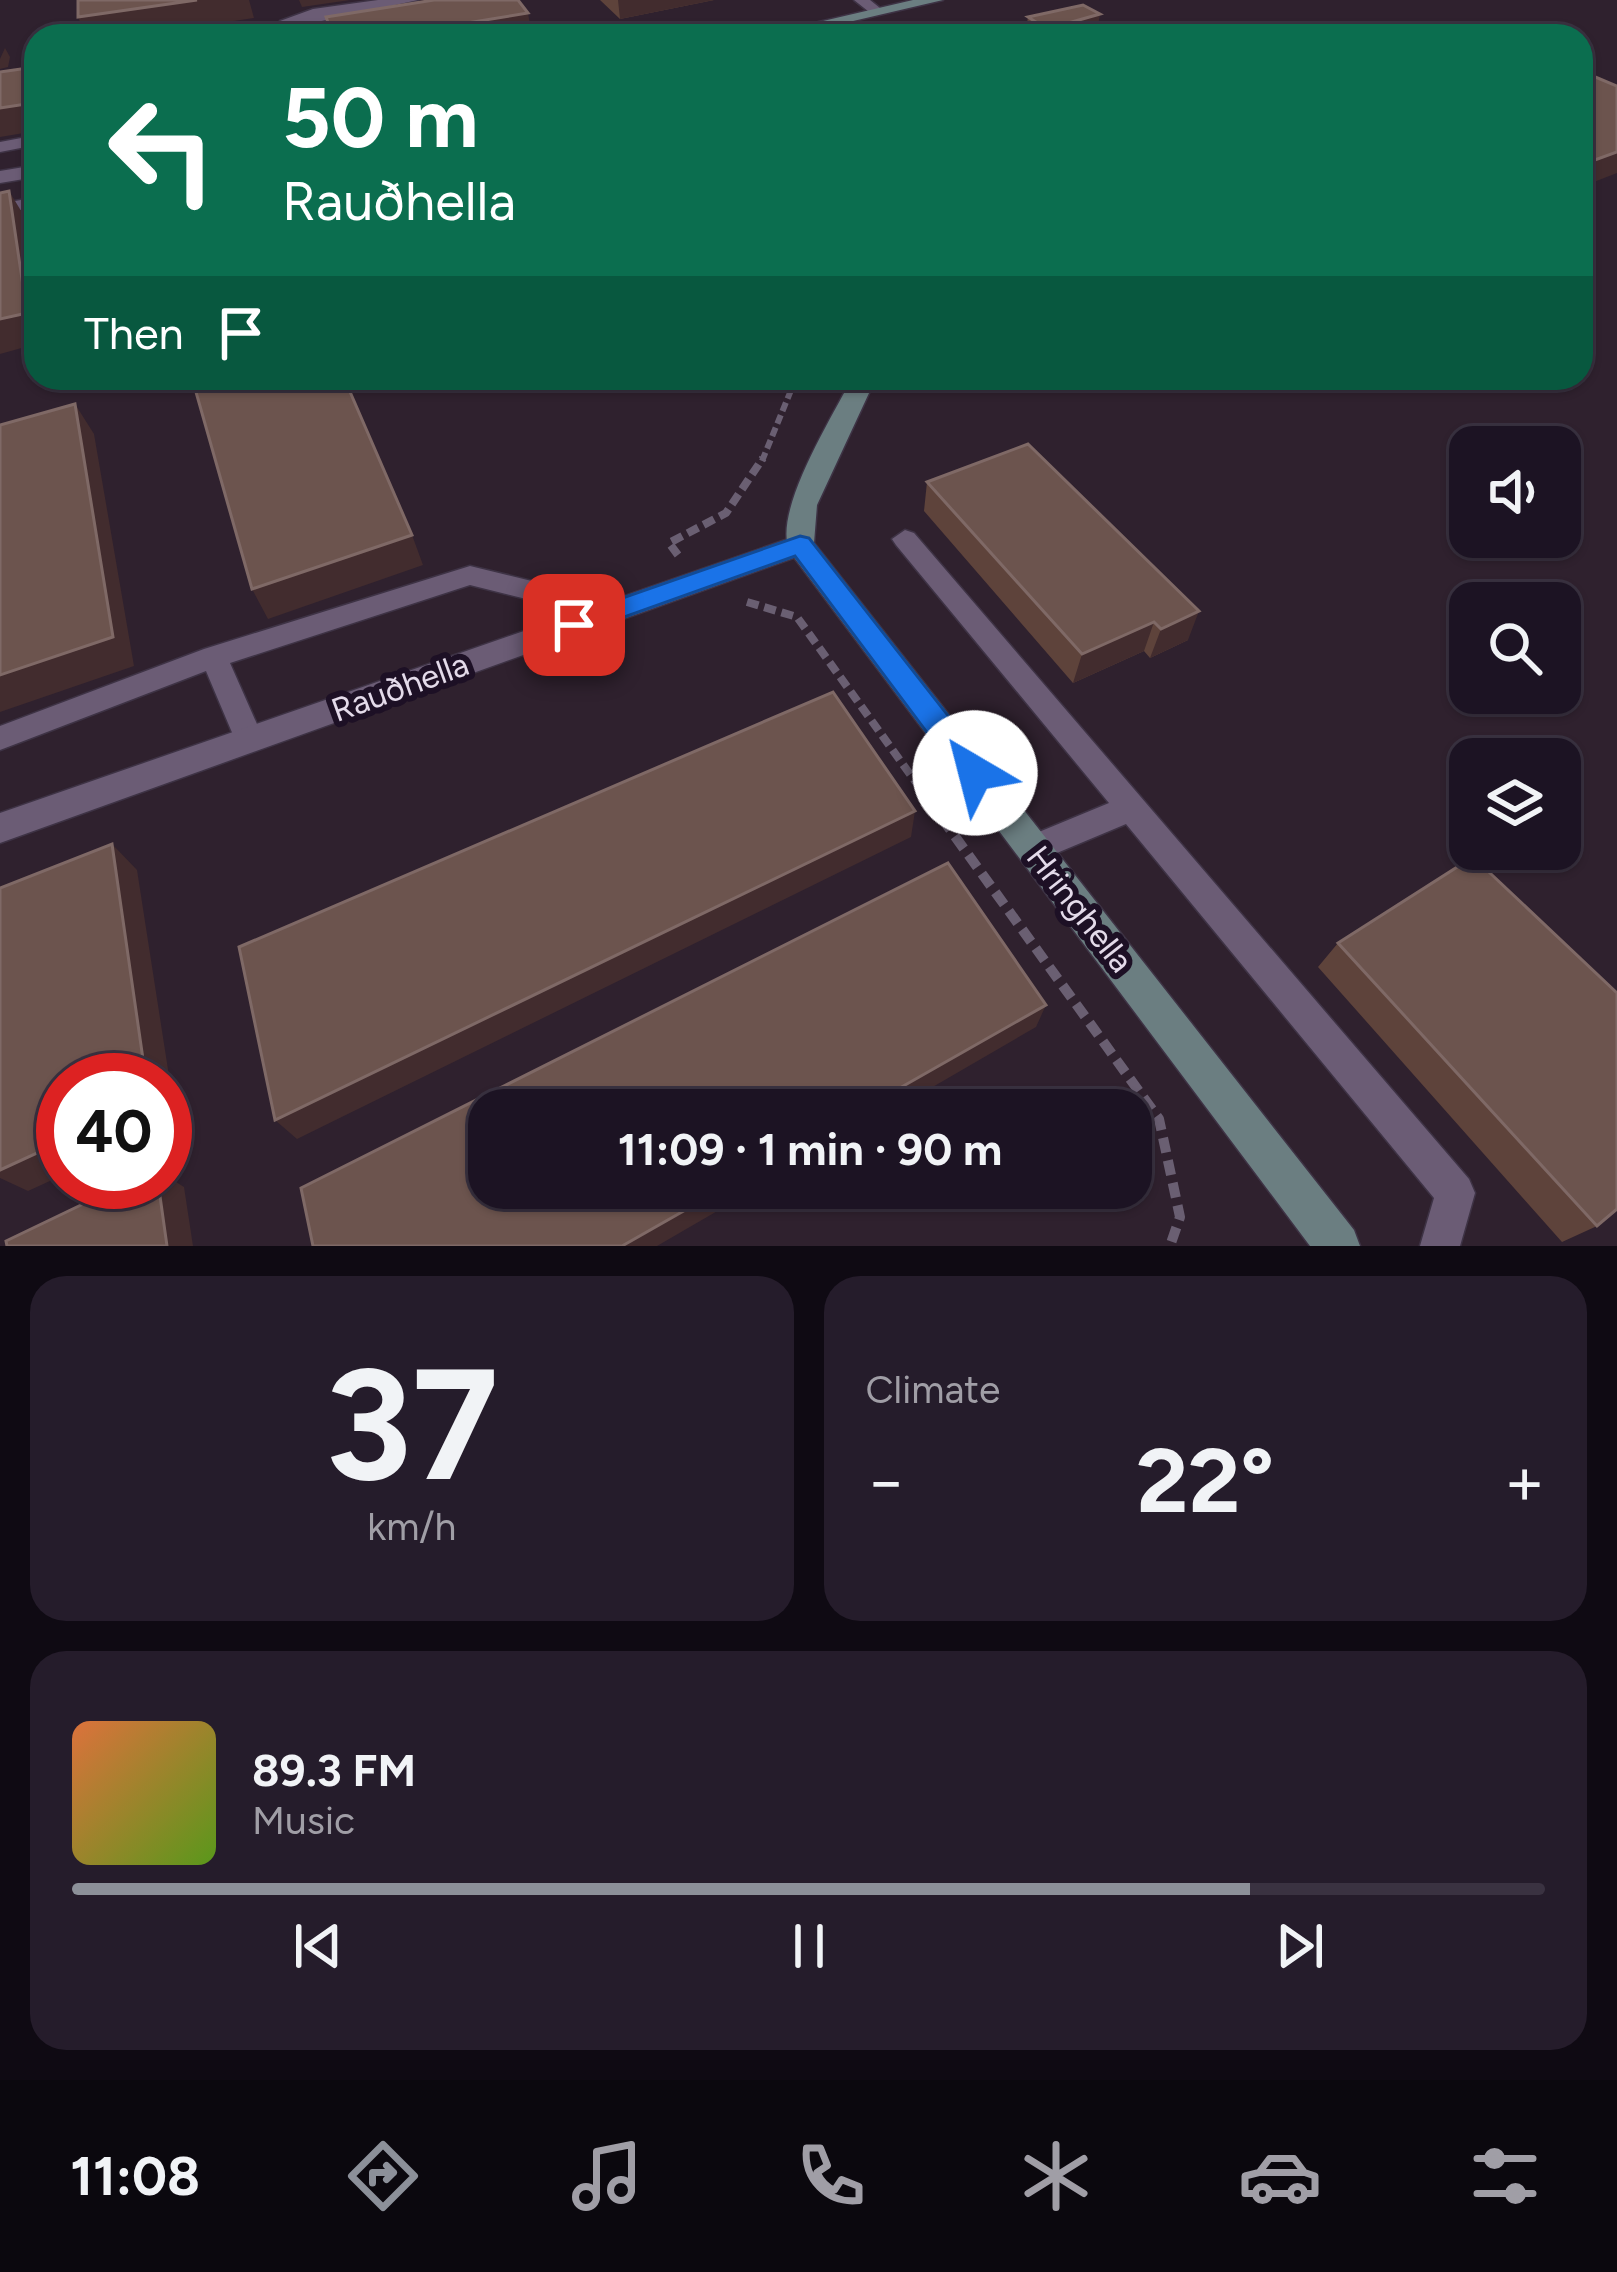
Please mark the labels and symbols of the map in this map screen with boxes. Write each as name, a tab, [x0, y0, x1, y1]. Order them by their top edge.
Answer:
pin	[523, 574, 625, 676]
street label: Rauðhella	[326, 644, 474, 730]
position arrow	[912, 710, 1038, 836]
street label: Hringhella	[1019, 838, 1141, 980]
speed limit sign: 40	[36, 1053, 192, 1209]

